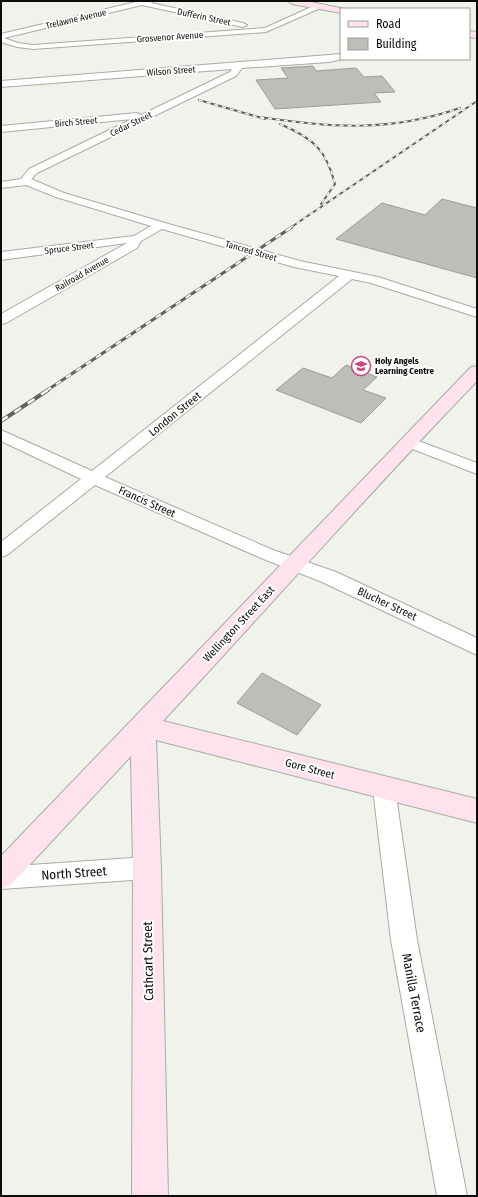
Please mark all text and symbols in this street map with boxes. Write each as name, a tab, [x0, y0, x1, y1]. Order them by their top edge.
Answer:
street label: Dufferin Street	[176, 6, 232, 28]
street label: Trelawne Avenue	[45, 7, 108, 31]
legend	[340, 8, 470, 60]
text: Road	[376, 17, 401, 31]
street label: Grosvenor Avenue	[136, 30, 204, 44]
text: Building	[376, 37, 417, 51]
street label: Wilson Street	[146, 64, 196, 78]
street label: Cedar Street	[108, 110, 154, 138]
street label: Birch Street	[54, 115, 98, 129]
street label: Tancred Street	[224, 239, 278, 263]
street label: Spruce Street	[44, 240, 94, 256]
street label: Railroad Avenue	[54, 254, 111, 293]
school or university icon: Holy Angels Learning Centre	[350, 355, 372, 377]
place label: Holy Angels Learning Centre	[375, 356, 434, 376]
street label: London Street	[146, 389, 204, 439]
street label: Francis Street	[117, 484, 178, 520]
street label: Wellington Street East	[200, 583, 278, 665]
street label: Blucher Street	[355, 585, 419, 624]
street label: Gore Street	[284, 756, 337, 782]
street label: North Street	[41, 863, 108, 883]
street label: Cathcart Street	[140, 920, 156, 1001]
street label: Manilla Terrace	[399, 952, 429, 1034]

